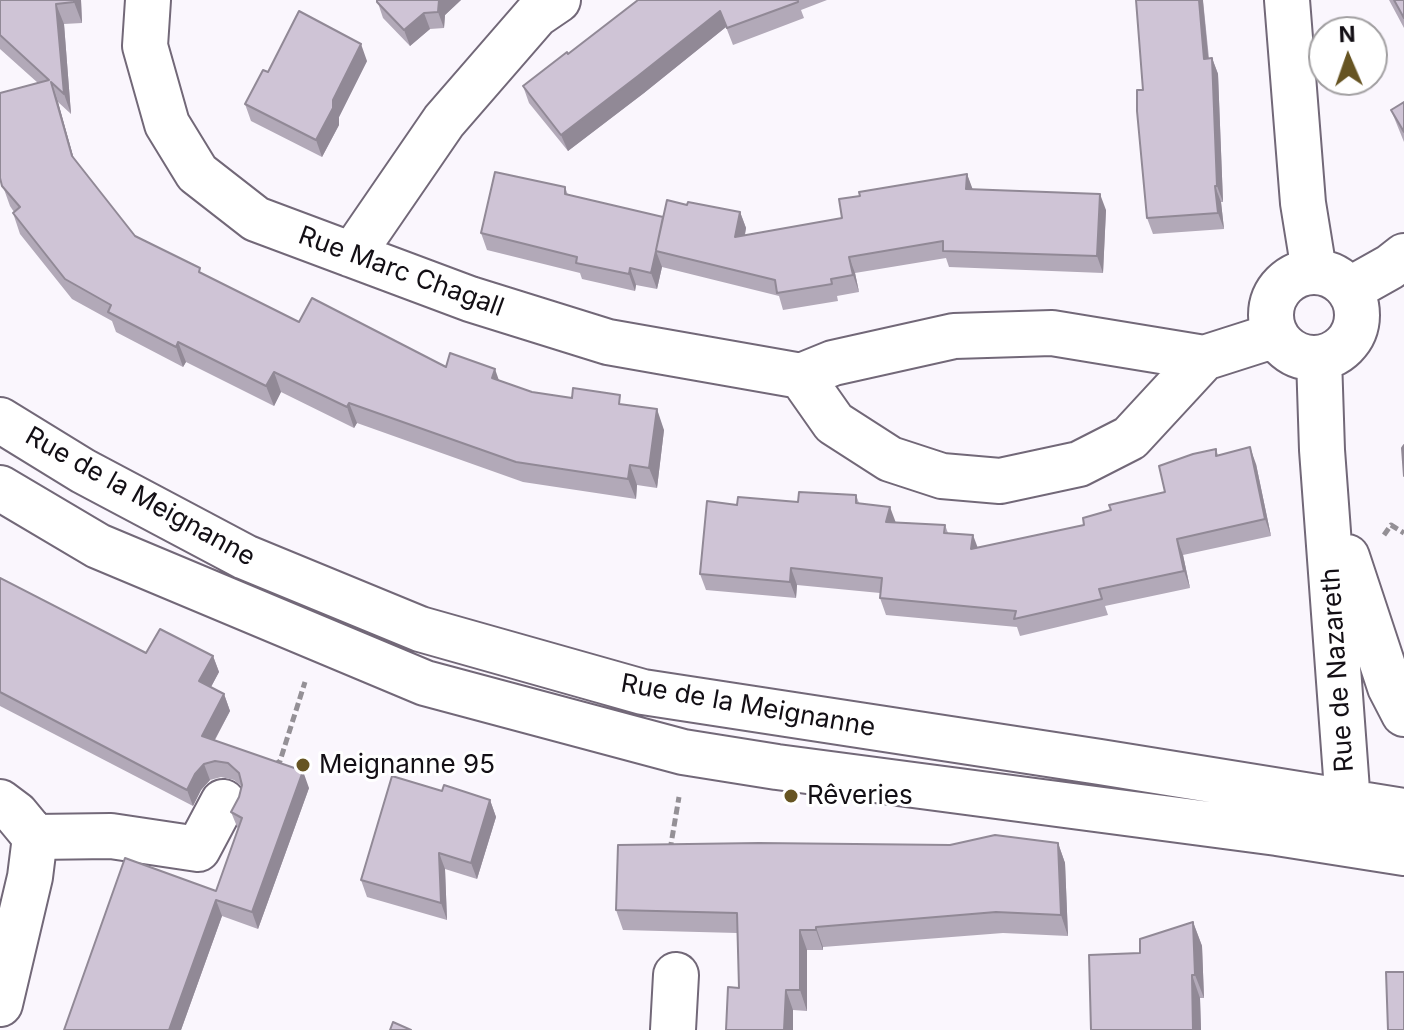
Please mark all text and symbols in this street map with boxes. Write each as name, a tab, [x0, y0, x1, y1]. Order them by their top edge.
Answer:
north arrow	[1308, 16, 1388, 96]
text: N	[1338, 21, 1356, 47]
street label: Rue Marc Chagall	[294, 220, 508, 324]
street label: Rue de la Meignanne	[20, 421, 260, 573]
street label: Rue de Nazareth	[1315, 567, 1361, 773]
street label: Rue de la Meignanne	[618, 668, 878, 744]
place label: Meignanne 95	[319, 749, 495, 781]
marker: Meignanne 95	[294, 756, 312, 774]
place label: Rêveries	[807, 780, 913, 812]
marker: Rêveries	[782, 787, 800, 805]

